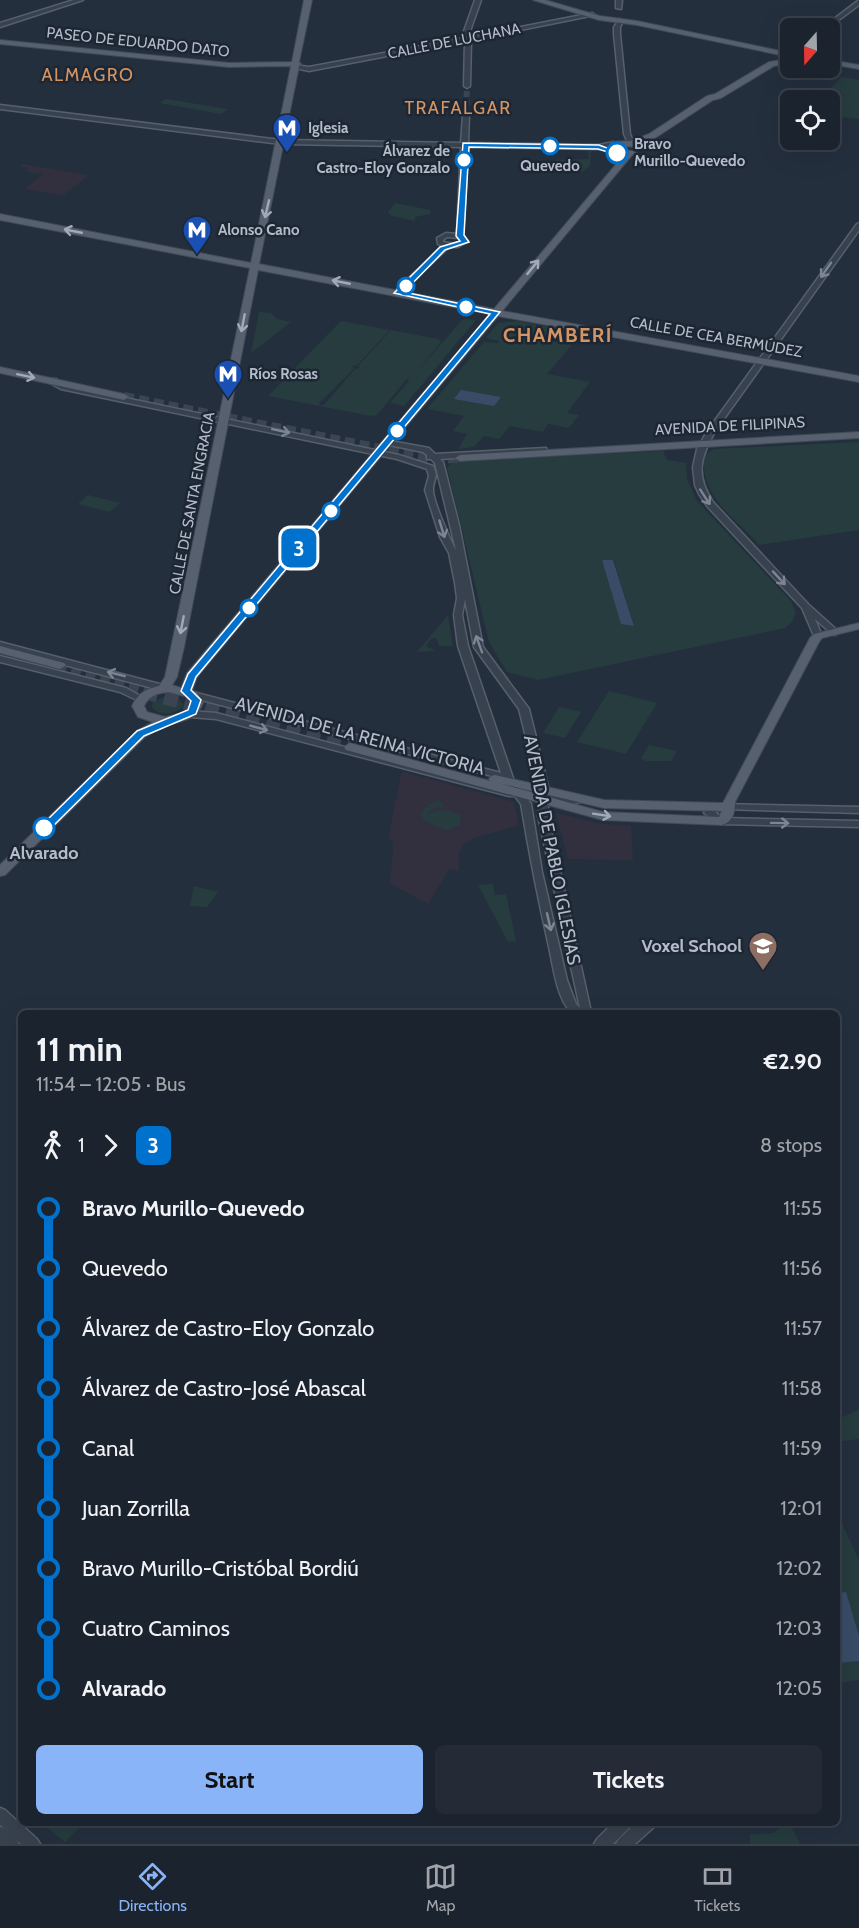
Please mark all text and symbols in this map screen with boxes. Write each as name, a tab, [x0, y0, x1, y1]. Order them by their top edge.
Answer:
north arrow	[780, 18, 840, 78]
map controls	[780, 18, 840, 150]
street label: CALLE DE LUCHANA	[386, 19, 523, 63]
street label: PASEO DE EDUARDO DATO	[46, 23, 230, 61]
district label: ALMAGRO	[42, 64, 134, 86]
button: locate	[780, 90, 840, 150]
district label: TRAFALGAR	[404, 97, 512, 119]
metro station icon: Iglesia	[271, 112, 303, 154]
place label: Iglesia	[308, 119, 349, 137]
place label: Bravo Murillo-Quevedo	[634, 135, 746, 170]
marker: Quevedo	[541, 137, 559, 155]
place label: Álvarez de Castro-Eloy Gonzalo	[316, 141, 450, 177]
marker: Bravo Murillo-Quevedo	[606, 142, 628, 164]
marker: Álvarez de Castro-Eloy Gonzalo	[455, 151, 473, 169]
place label: Quevedo	[520, 157, 580, 175]
one-way arrow	[261, 199, 272, 218]
metro station icon: Alonso Cano	[181, 214, 213, 256]
place label: Alonso Cano	[218, 221, 300, 239]
one-way arrow	[64, 225, 84, 236]
one-way arrow	[527, 259, 540, 275]
one-way arrow	[820, 261, 832, 277]
one-way arrow	[331, 276, 351, 287]
unlabelled marker	[397, 277, 415, 295]
unlabelled marker	[457, 298, 475, 316]
street label: CALLE DE CEA BERMÚDEZ	[628, 312, 804, 361]
one-way arrow	[237, 313, 249, 332]
district label: CHAMBERÍ	[503, 323, 613, 347]
metro station icon: Ríos Rosas	[212, 358, 244, 400]
place label: Ríos Rosas	[249, 365, 318, 383]
one-way arrow	[17, 370, 36, 382]
street label: CALLE DE SANTA ENGRACIA	[165, 409, 219, 596]
street label: AVENIDA DE FILIPINAS	[654, 413, 806, 439]
unlabelled marker	[388, 422, 406, 440]
one-way arrow	[271, 426, 290, 437]
one-way arrow	[699, 488, 711, 504]
unlabelled marker	[322, 502, 340, 520]
one-way arrow	[437, 519, 448, 538]
line badge: 3	[280, 528, 318, 568]
text: 3	[293, 536, 305, 561]
one-way arrow	[771, 571, 786, 586]
unlabelled marker	[240, 599, 258, 617]
one-way arrow	[176, 615, 187, 634]
one-way arrow	[473, 635, 484, 654]
one-way arrow	[107, 668, 126, 679]
street label: AVENIDA DE LA REINA VICTORIA	[233, 692, 487, 780]
one-way arrow	[250, 723, 269, 734]
street label: AVENIDA DE PABLO IGLESIAS	[519, 733, 585, 967]
one-way arrow	[592, 810, 611, 821]
marker: Alvarado	[33, 817, 55, 839]
one-way arrow	[770, 817, 790, 828]
place label: Alvarado	[10, 842, 78, 864]
one-way arrow	[544, 912, 555, 931]
school or university icon: Voxel School	[747, 930, 779, 972]
place label: Voxel School	[641, 935, 742, 957]
text: 11 min	[36, 1029, 123, 1069]
text: €2.90	[764, 1048, 822, 1075]
text: 11:54 – 12:05 · Bus	[36, 1072, 186, 1096]
icon: walk	[36, 1129, 69, 1162]
icon: forward	[94, 1129, 127, 1162]
text: 1	[78, 1133, 85, 1157]
text: 3	[148, 1133, 159, 1158]
text: 8 stops	[760, 1133, 822, 1157]
text: Bravo Murillo-Quevedo	[82, 1195, 305, 1222]
text: 11:55	[783, 1196, 822, 1220]
text: Quevedo	[82, 1255, 168, 1282]
text: 11:56	[783, 1256, 822, 1280]
text: Álvarez de Castro-Eloy Gonzalo	[82, 1315, 374, 1342]
text: 11:57	[784, 1316, 822, 1340]
text: Álvarez de Castro-José Abascal	[82, 1375, 366, 1402]
text: 11:58	[782, 1376, 822, 1400]
text: Canal	[82, 1435, 134, 1462]
text: 11:59	[783, 1436, 822, 1460]
text: Juan Zorrilla	[82, 1495, 190, 1522]
text: 12:01	[780, 1496, 822, 1520]
text: Bravo Murillo-Cristóbal Bordiú	[82, 1555, 359, 1582]
text: 12:02	[776, 1556, 822, 1580]
text: Cuatro Caminos	[82, 1615, 230, 1642]
text: 12:03	[776, 1616, 822, 1640]
text: Alvarado	[82, 1675, 166, 1702]
text: 12:05	[776, 1676, 822, 1700]
button: Start	[36, 1745, 423, 1814]
button: Tickets	[435, 1745, 822, 1814]
tab: Directions	[119, 1860, 187, 1915]
tab: Map	[424, 1860, 457, 1915]
tab: Tickets	[694, 1860, 740, 1915]

